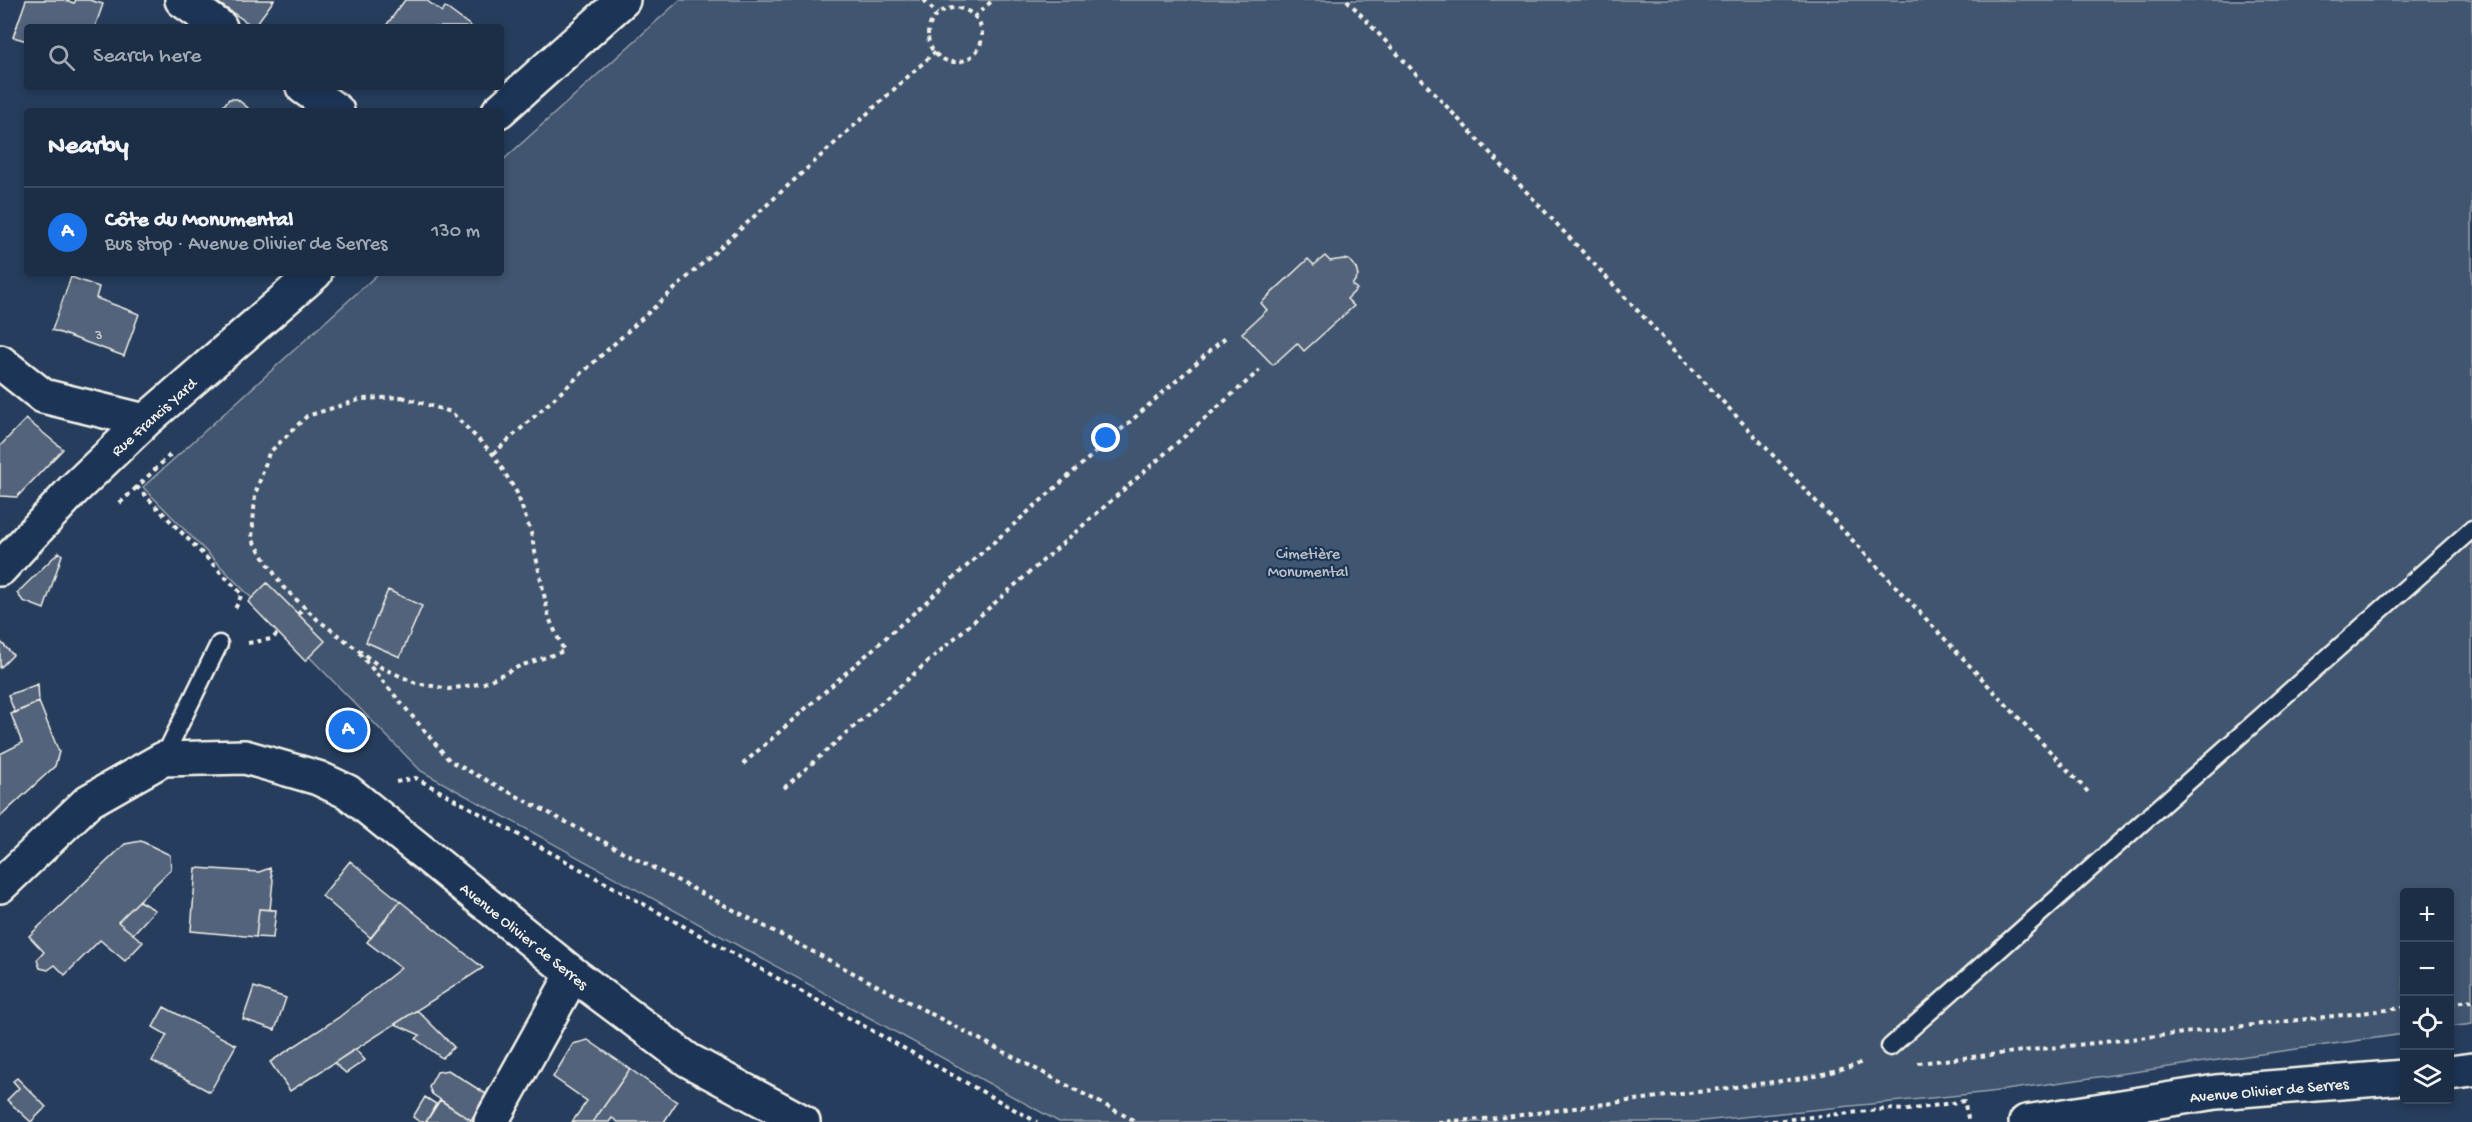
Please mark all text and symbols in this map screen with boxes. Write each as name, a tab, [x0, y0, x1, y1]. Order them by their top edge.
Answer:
search box	[24, 24, 504, 90]
icon: search	[45, 41, 78, 74]
text: Search here	[93, 44, 201, 70]
text: Nearby	[48, 132, 129, 163]
text: Côte du Monumental	[105, 208, 293, 234]
text: A	[62, 221, 73, 244]
text: 130 m	[431, 221, 480, 244]
text: Bus stop · Avenue Olivier de Serres	[105, 234, 387, 257]
house number: 3	[94, 328, 103, 345]
street label: Rue Francis Yard	[109, 374, 203, 462]
your location	[1091, 423, 1120, 452]
park label: Cimetière Monumental	[1268, 546, 1348, 583]
pin: A	[328, 708, 368, 752]
street label: Avenue Olivier de Serres	[455, 880, 592, 996]
map controls	[2400, 888, 2454, 1104]
button: +	[2400, 888, 2454, 942]
button: −	[2400, 942, 2454, 996]
button: locate	[2400, 996, 2454, 1050]
button: layers	[2400, 1050, 2454, 1104]
street label: Avenue Olivier de Serres	[2189, 1076, 2351, 1109]

